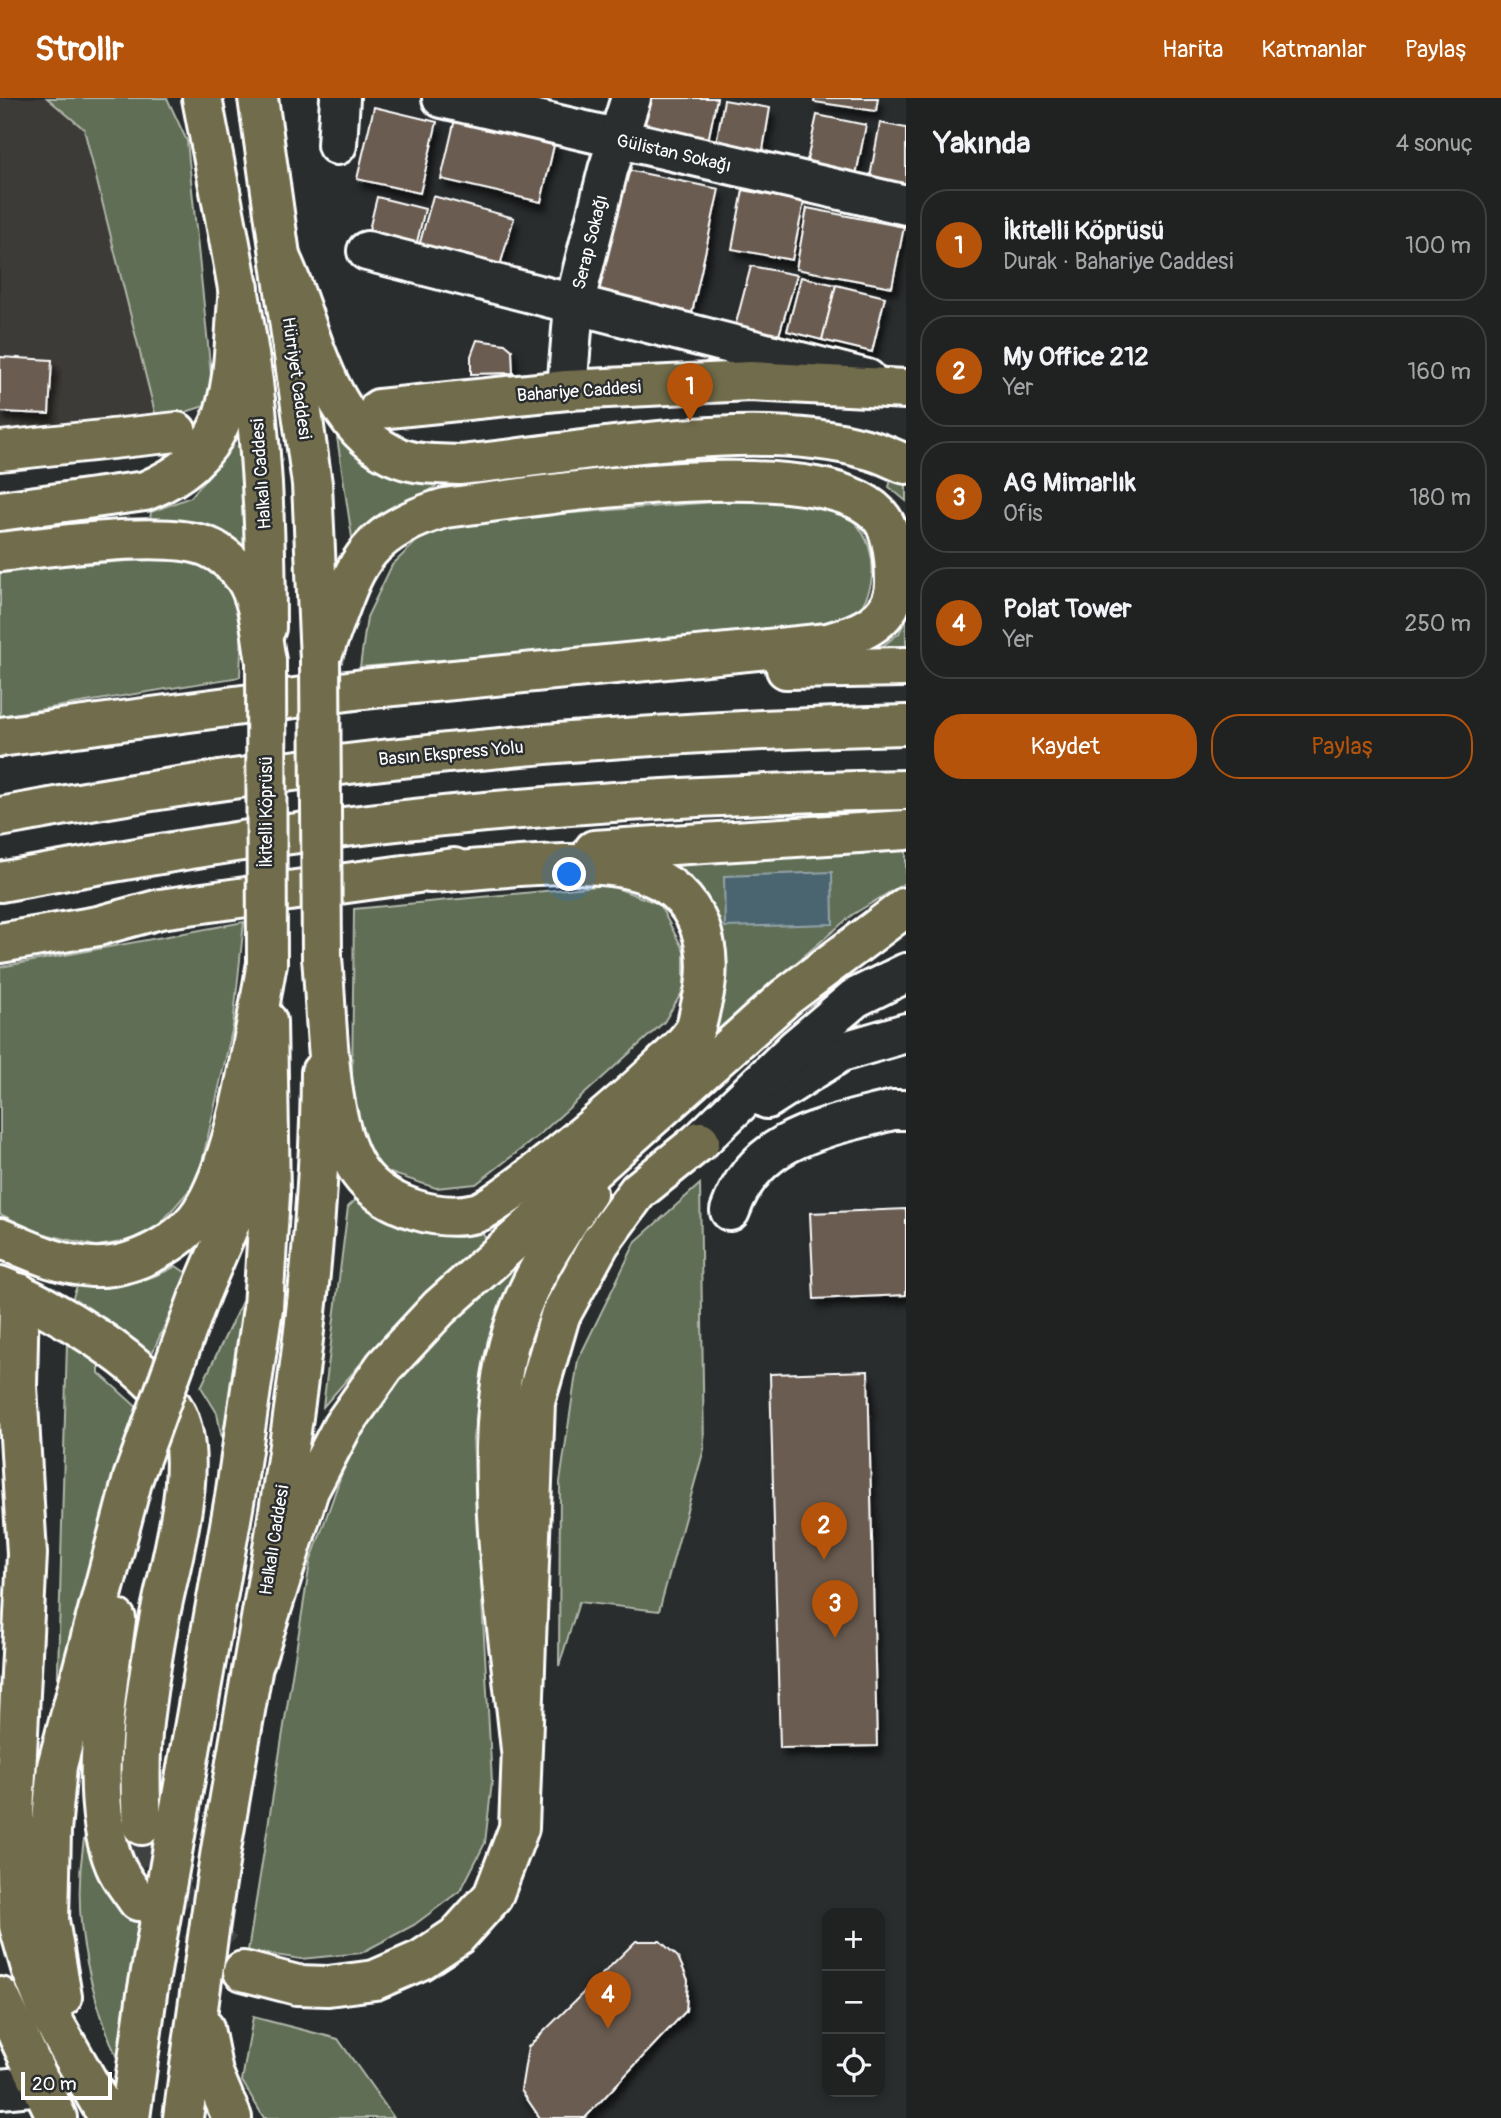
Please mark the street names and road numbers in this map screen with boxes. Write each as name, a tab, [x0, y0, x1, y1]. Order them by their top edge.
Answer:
street label: Gülistan Sokağı	[614, 129, 734, 178]
street label: Serap Sokağı	[568, 192, 613, 292]
street label: Hürriyet Caddesi	[277, 315, 316, 441]
street label: Bahariye Caddesi	[516, 376, 642, 407]
street label: Halkalı Caddesi	[246, 418, 277, 530]
street label: Basın Ekspress Yolu	[377, 736, 525, 771]
street label: İkitelli Köprüsü	[255, 756, 278, 868]
street label: Halkalı Caddesi	[254, 1483, 295, 1597]

